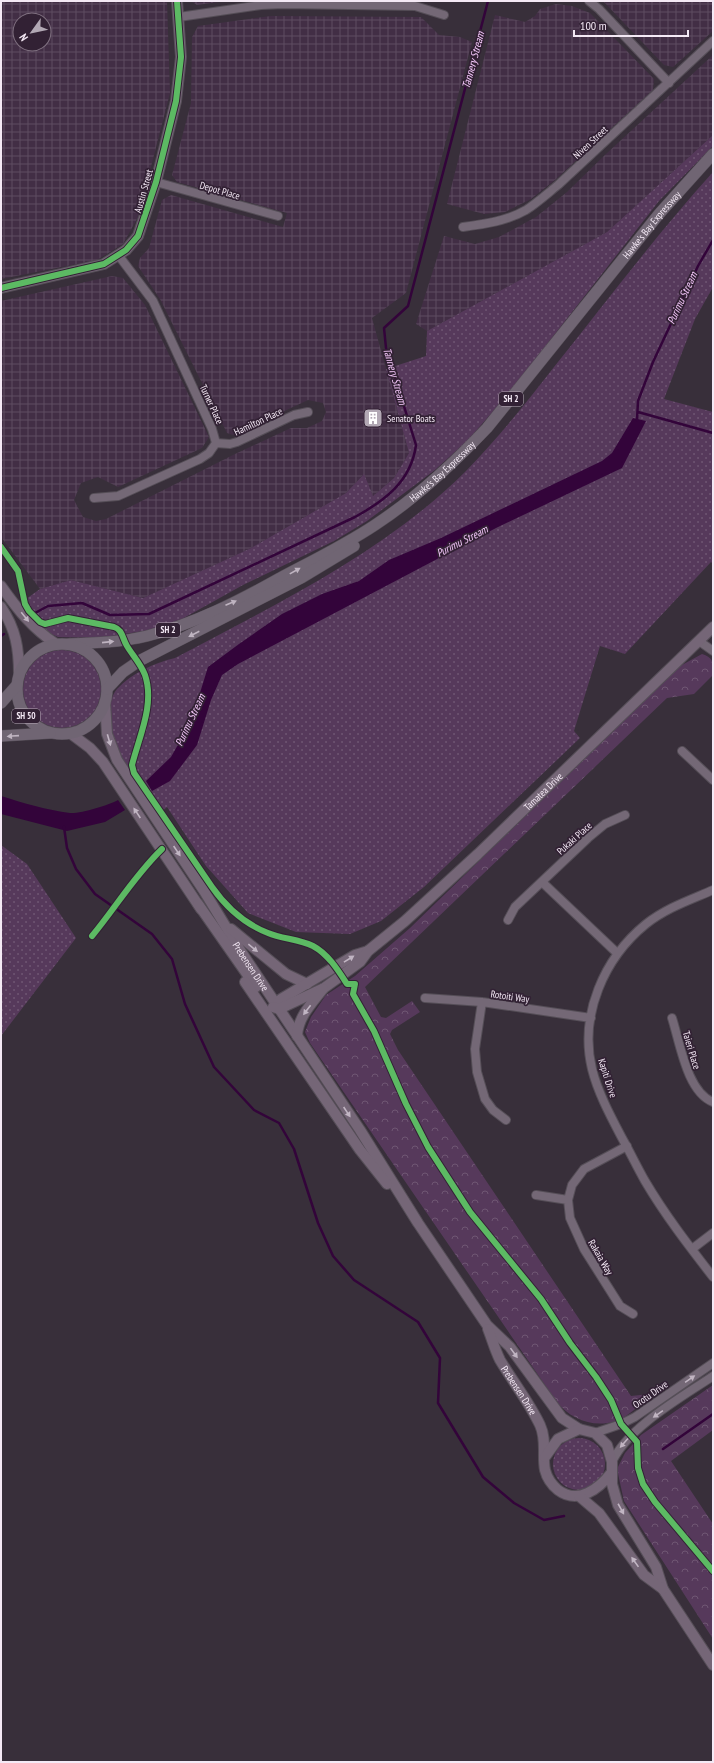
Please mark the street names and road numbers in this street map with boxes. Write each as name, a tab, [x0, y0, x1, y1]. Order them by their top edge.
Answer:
street label: Niven Street	[570, 123, 611, 162]
street label: Austin Street	[131, 168, 156, 214]
street label: Depot Place	[198, 179, 241, 202]
street label: Hawke's Bay Expressway	[620, 188, 684, 261]
street label: Turner Place	[197, 382, 226, 426]
road number: SH 2	[499, 392, 523, 406]
street label: Hamilton Place	[232, 405, 285, 438]
street label: Hawke's Bay Expressway	[407, 438, 478, 505]
road number: SH 2	[156, 623, 180, 637]
road number: SH 50	[12, 709, 40, 723]
street label: Tamatea Drive	[521, 770, 566, 813]
street label: Pukaki Place	[554, 819, 595, 858]
street label: Prebensen Drive	[230, 940, 272, 994]
street label: Rotoiti Way	[490, 987, 530, 1006]
street label: Taieri Place	[680, 1029, 703, 1071]
street label: Kapiti Drive	[595, 1057, 620, 1099]
street label: Rakaia Way	[585, 1237, 616, 1278]
street label: Prebensen Drive	[498, 1363, 539, 1417]
street label: Orotu Drive	[630, 1378, 670, 1411]

